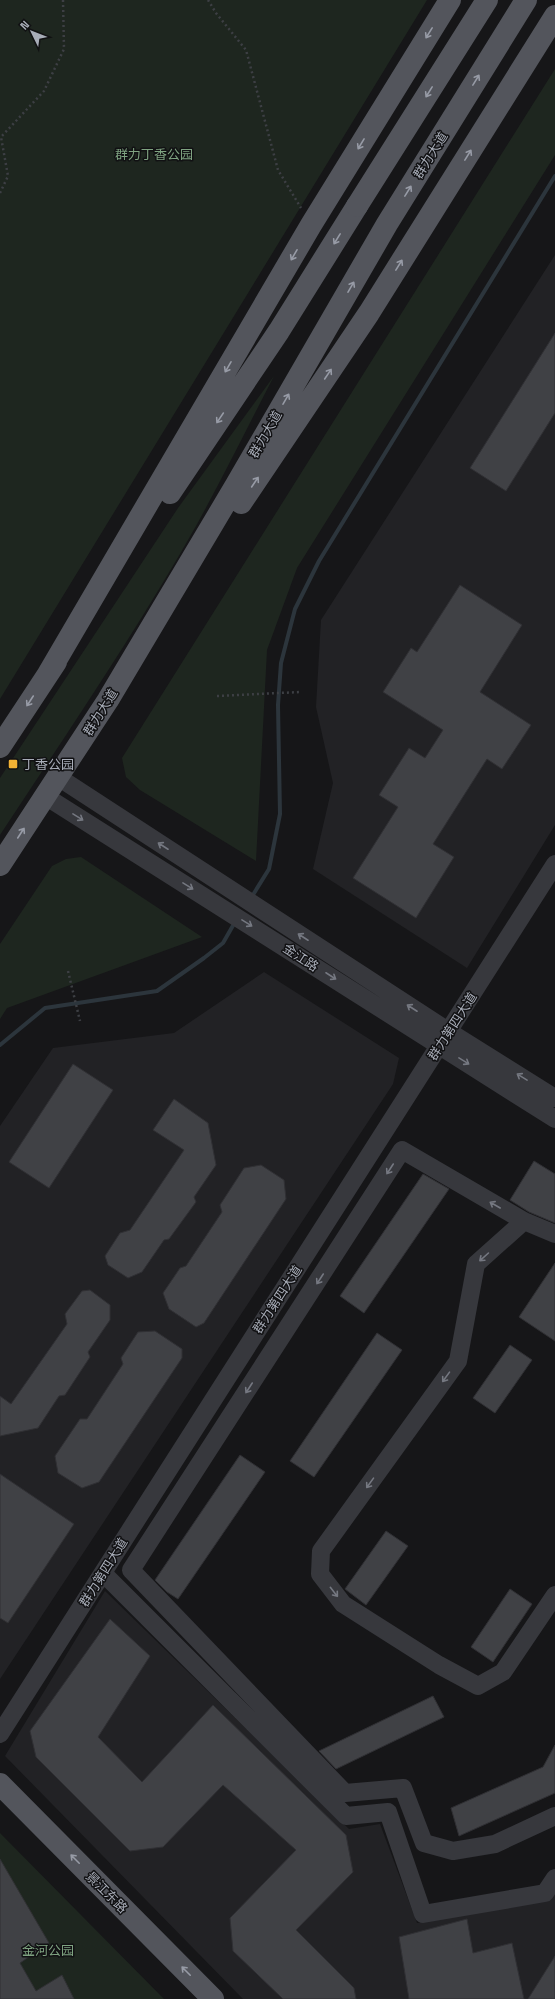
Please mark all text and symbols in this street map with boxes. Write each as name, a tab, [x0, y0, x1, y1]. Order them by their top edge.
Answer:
north arrow	[12, 12, 52, 52]
text: N	[17, 18, 32, 33]
one-way arrow	[425, 27, 433, 38]
one-way arrow	[473, 74, 481, 86]
one-way arrow	[425, 86, 433, 97]
street label: 群力大道	[409, 129, 451, 182]
one-way arrow	[356, 138, 364, 150]
park label: 群力丁香公园	[115, 146, 193, 163]
one-way arrow	[464, 150, 472, 161]
one-way arrow	[404, 185, 412, 197]
one-way arrow	[332, 233, 340, 245]
one-way arrow	[289, 249, 297, 261]
one-way arrow	[395, 260, 403, 271]
one-way arrow	[347, 281, 355, 293]
one-way arrow	[223, 361, 231, 373]
one-way arrow	[324, 369, 332, 380]
one-way arrow	[282, 393, 290, 405]
street label: 群力大道	[245, 407, 286, 461]
one-way arrow	[216, 413, 224, 424]
one-way arrow	[251, 476, 259, 487]
street label: 群力大道	[79, 686, 121, 739]
one-way arrow	[26, 695, 35, 706]
place label: 丁香公园	[22, 756, 74, 773]
marker: 丁香公园	[7, 758, 19, 770]
one-way arrow	[72, 813, 83, 821]
one-way arrow	[18, 827, 26, 839]
one-way arrow	[157, 841, 169, 849]
one-way arrow	[182, 883, 194, 891]
one-way arrow	[241, 919, 252, 927]
one-way arrow	[297, 932, 309, 940]
street label: 金江路	[280, 940, 322, 975]
one-way arrow	[325, 972, 336, 980]
street label: 群力第四大道	[424, 989, 481, 1064]
one-way arrow	[407, 1004, 418, 1012]
one-way arrow	[458, 1058, 470, 1066]
one-way arrow	[517, 1073, 528, 1081]
one-way arrow	[386, 1163, 394, 1174]
one-way arrow	[489, 1200, 501, 1208]
one-way arrow	[479, 1252, 490, 1261]
street label: 群力第四大道	[249, 1262, 306, 1337]
one-way arrow	[315, 1273, 324, 1284]
one-way arrow	[442, 1372, 450, 1383]
one-way arrow	[245, 1382, 253, 1393]
one-way arrow	[366, 1477, 375, 1488]
street label: 群力第四大道	[76, 1535, 131, 1610]
one-way arrow	[330, 1587, 338, 1598]
one-way arrow	[70, 1854, 79, 1864]
street label: 景江东路	[82, 1868, 131, 1917]
park label: 金河公园	[22, 1942, 74, 1959]
one-way arrow	[181, 1966, 191, 1976]

